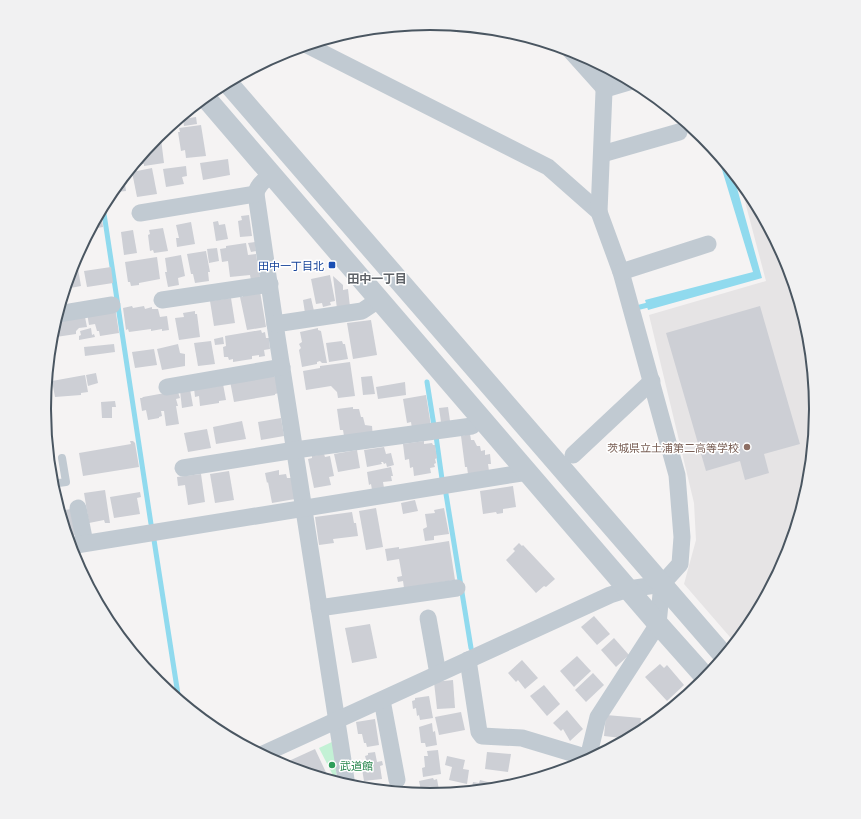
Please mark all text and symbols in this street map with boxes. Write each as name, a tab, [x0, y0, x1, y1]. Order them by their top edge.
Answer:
place label: 田中一丁目北	[258, 259, 324, 272]
marker: 田中一丁目北	[327, 260, 337, 270]
district label: 田中一丁目	[347, 271, 407, 286]
place label: 茨城県立土浦第二高等学校	[607, 441, 739, 454]
marker: 茨城県立土浦第二高等学校	[742, 442, 752, 452]
place label: 武道館	[340, 759, 373, 772]
marker: 武道館	[327, 760, 337, 770]

